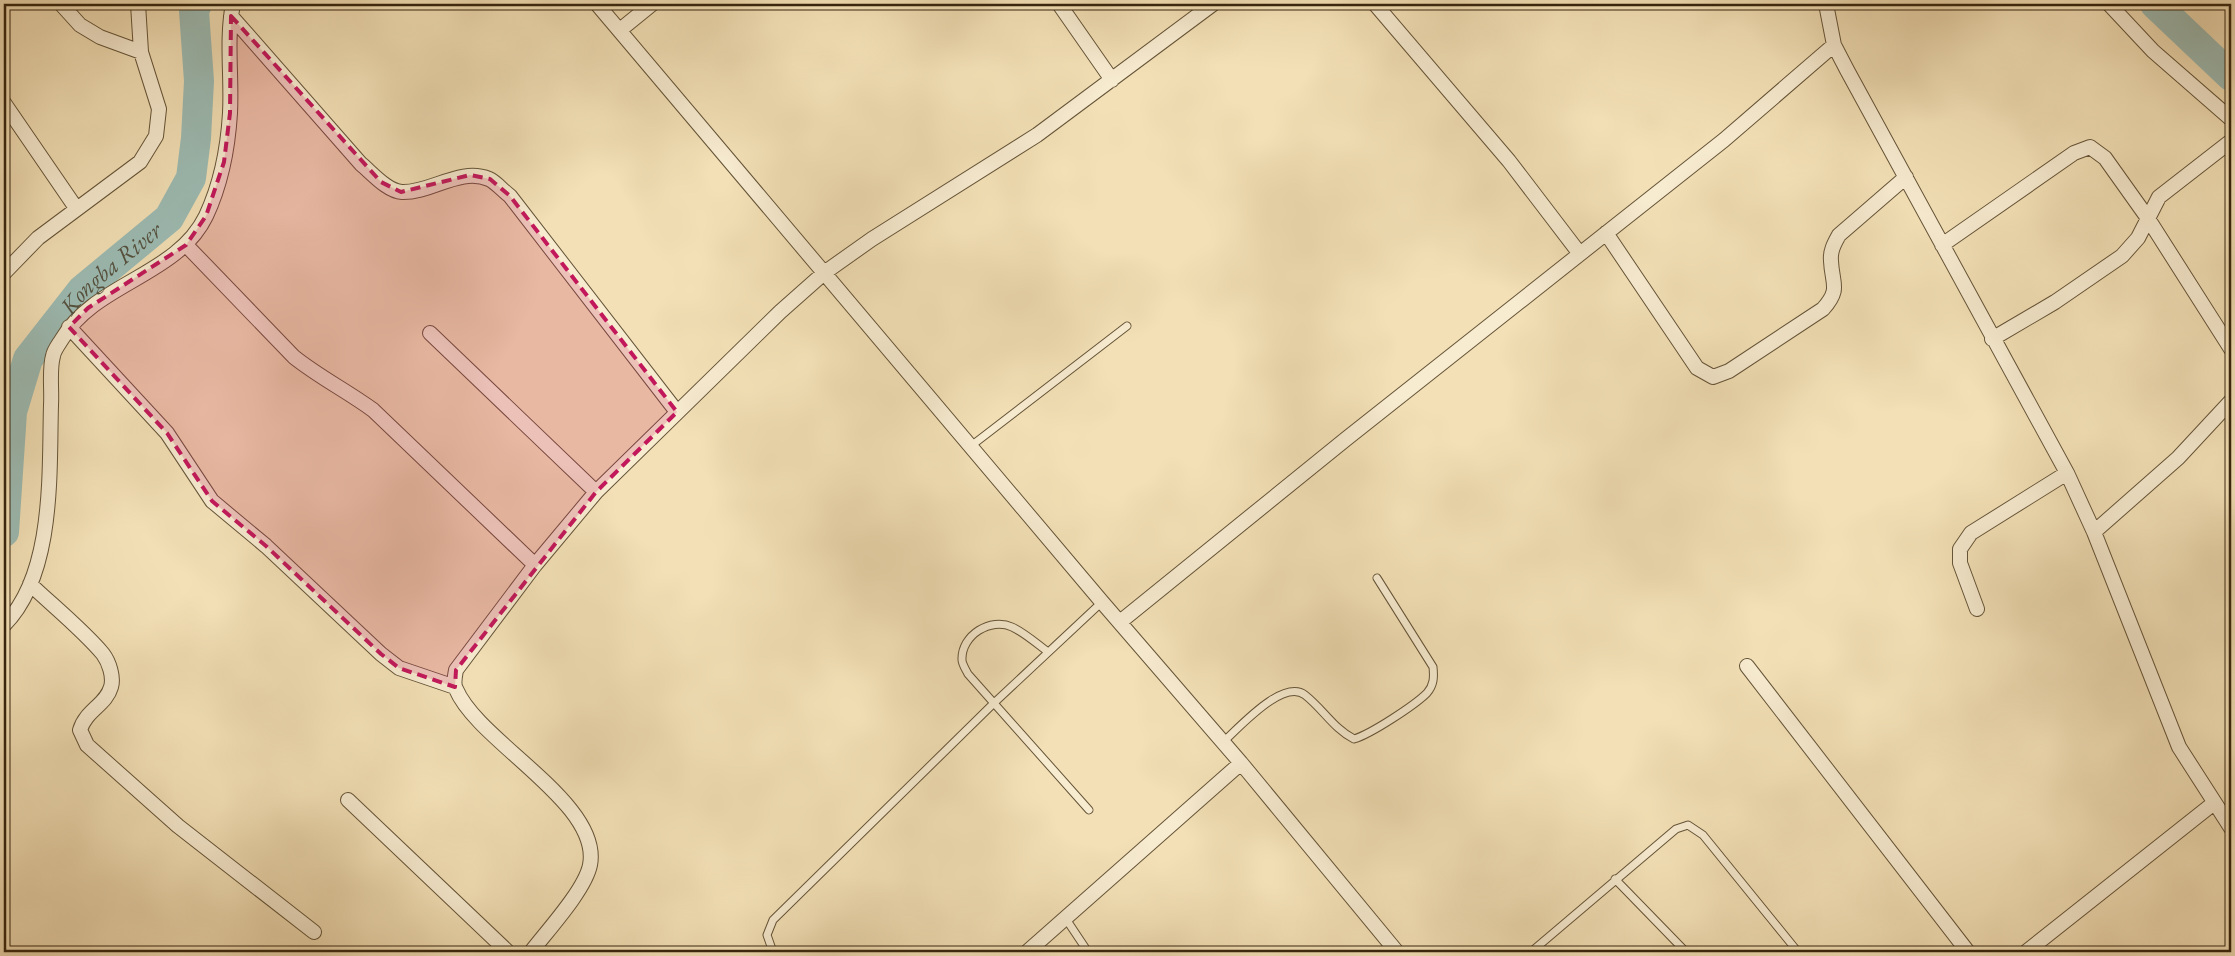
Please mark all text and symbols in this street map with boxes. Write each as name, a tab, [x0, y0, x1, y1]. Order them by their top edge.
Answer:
water label: Kongba River	[52, 213, 169, 322]

